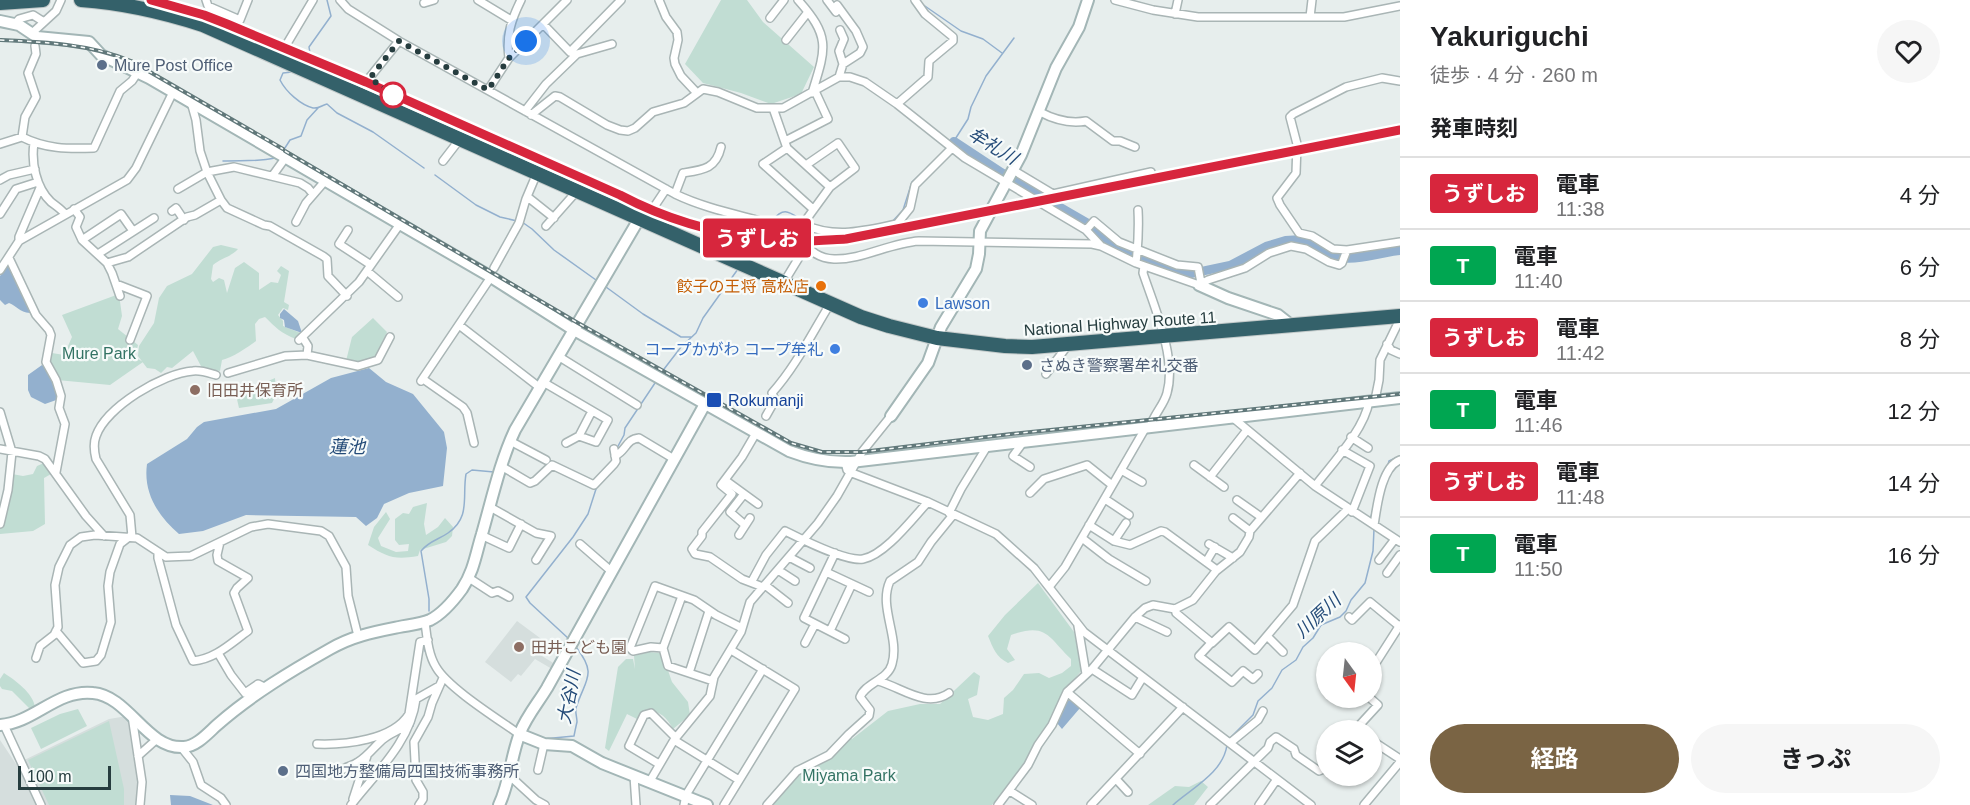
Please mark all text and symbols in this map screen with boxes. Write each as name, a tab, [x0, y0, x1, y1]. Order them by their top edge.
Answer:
button: heart	[1877, 20, 1940, 83]
text: Yakuriguchi	[1430, 21, 1589, 52]
your location	[511, 26, 541, 56]
place label: Mure Post Office	[114, 57, 233, 74]
marker: Mure Post Office	[95, 58, 109, 72]
text: 徒歩 · 4 分 · 260 m	[1430, 64, 1598, 86]
unlabelled marker	[380, 82, 406, 108]
text: 発車時刻	[1430, 116, 1518, 141]
water label: 牟礼川	[965, 124, 1023, 170]
text: 電車	[1556, 172, 1600, 197]
text: うずしお	[1442, 182, 1526, 205]
text: 4 分	[1900, 183, 1940, 208]
text: 11:38	[1556, 198, 1605, 220]
line badge: うずしお	[715, 218, 799, 258]
text: うずしお	[715, 227, 799, 250]
text: 電車	[1514, 244, 1558, 269]
text: T	[1457, 254, 1469, 277]
text: 6 分	[1900, 255, 1940, 280]
text: 11:40	[1514, 270, 1563, 292]
place label: 餃子の王将 高松店	[677, 278, 809, 295]
marker: 餃子の王将 高松店	[814, 279, 828, 293]
place label: Lawson	[935, 295, 990, 312]
marker: Lawson	[916, 296, 930, 310]
street label: National Highway Route 11	[1023, 308, 1217, 339]
text: 電車	[1556, 316, 1600, 341]
text: うずしお	[1442, 326, 1526, 349]
text: 8 分	[1900, 327, 1940, 352]
place label: コープかがわ コープ牟礼	[644, 341, 823, 358]
marker: コープかがわ コープ牟礼	[828, 342, 842, 356]
text: 11:42	[1556, 342, 1605, 364]
park label: Mure Park	[62, 345, 137, 362]
place label: さぬき警察署牟礼交番	[1039, 357, 1199, 374]
marker: さぬき警察署牟礼交番	[1020, 358, 1034, 372]
place label: 旧田井保育所	[207, 382, 303, 399]
marker: 旧田井保育所	[188, 383, 202, 397]
text: 電車	[1514, 388, 1558, 413]
marker: Rokumanji	[705, 391, 723, 409]
place label: Rokumanji	[728, 392, 804, 409]
text: T	[1457, 398, 1469, 421]
text: 12 分	[1887, 399, 1940, 424]
text: 11:46	[1514, 414, 1563, 436]
water label: 蓮池	[329, 437, 367, 457]
text: 電車	[1556, 460, 1600, 485]
text: うずしお	[1442, 470, 1526, 493]
text: 14 分	[1887, 471, 1940, 496]
text: 11:48	[1556, 486, 1605, 508]
text: 電車	[1514, 532, 1558, 557]
text: T	[1457, 542, 1469, 565]
text: 16 分	[1887, 543, 1940, 568]
text: 11:50	[1514, 558, 1563, 580]
water label: 川原川	[1291, 589, 1346, 642]
place label: 田井こども園	[531, 639, 627, 656]
marker: 田井こども園	[512, 640, 526, 654]
north arrow	[1316, 642, 1382, 708]
map controls	[1316, 642, 1382, 786]
water label: 大谷川	[554, 667, 584, 725]
button: layers	[1316, 720, 1382, 786]
button: 経路	[1430, 724, 1679, 793]
button: きっぷ	[1691, 724, 1940, 793]
scale bar	[18, 763, 111, 790]
place label: 四国地方整備局四国技術事務所	[295, 763, 519, 780]
marker: 四国地方整備局四国技術事務所	[276, 764, 290, 778]
park label: Miyama Park	[802, 767, 897, 784]
text: 100 m	[27, 768, 71, 785]

